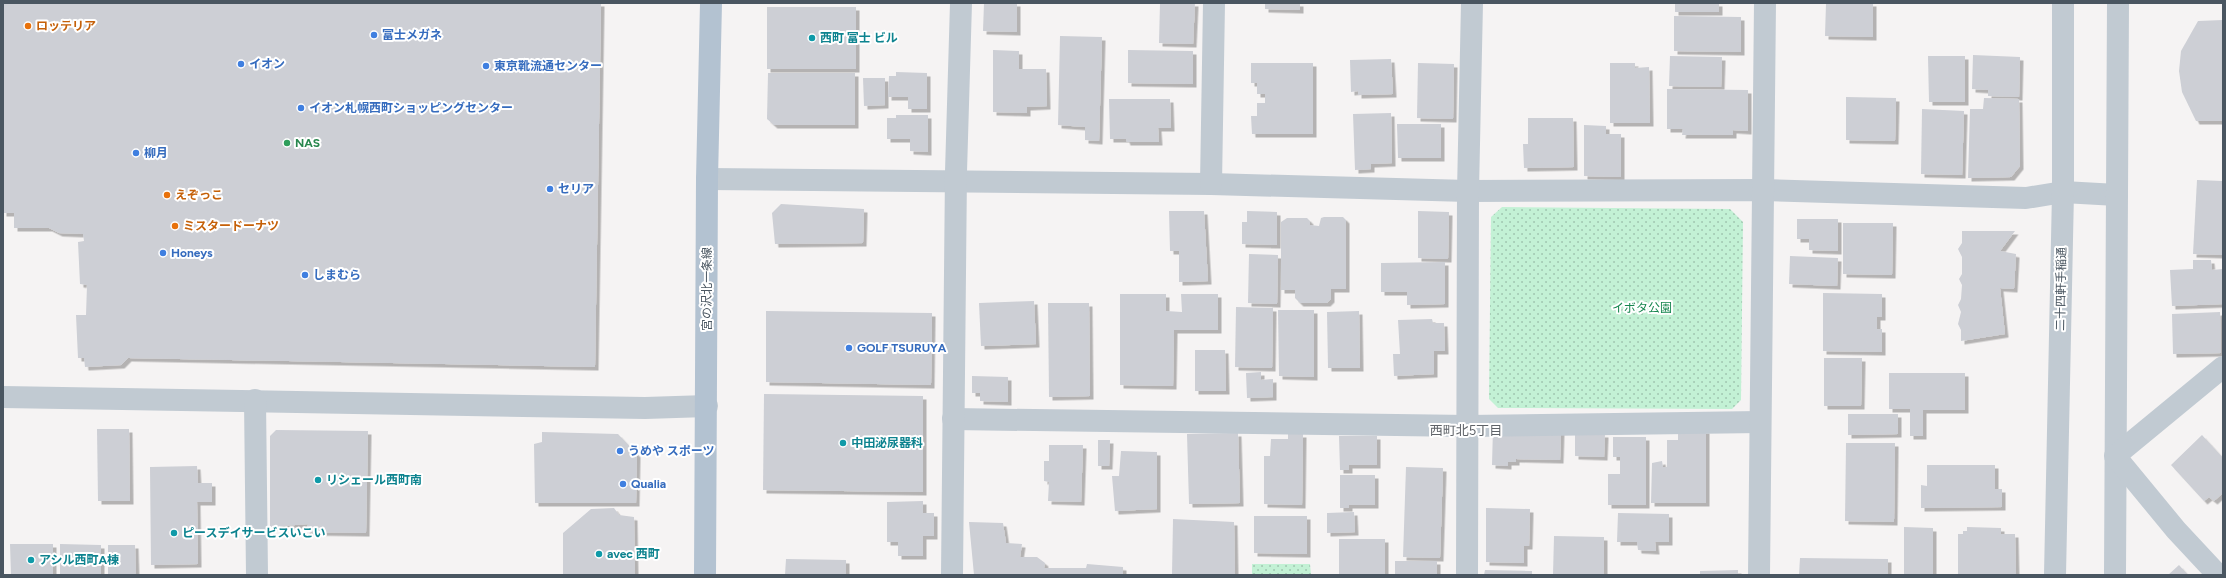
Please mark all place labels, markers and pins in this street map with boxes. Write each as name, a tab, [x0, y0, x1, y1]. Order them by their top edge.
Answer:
place label: ロッテリア	[36, 19, 96, 33]
marker: ロッテリア	[23, 21, 33, 31]
place label: 富士メガネ	[382, 28, 442, 42]
marker: 富士メガネ	[369, 30, 379, 40]
place label: 西町 富士 ビル	[820, 31, 898, 45]
marker: 西町 富士 ビル	[807, 33, 817, 43]
place label: イオン	[249, 57, 285, 71]
marker: イオン	[236, 59, 246, 69]
place label: 東京靴流通センター	[494, 59, 602, 73]
marker: 東京靴流通センター	[481, 61, 491, 71]
place label: イオン札幌西町ショッピングセンター	[309, 101, 513, 115]
marker: イオン札幌西町ショッピングセンター	[296, 103, 306, 113]
place label: NAS	[295, 136, 320, 150]
marker: NAS	[282, 138, 292, 148]
place label: 柳月	[144, 146, 168, 160]
marker: 柳月	[131, 148, 141, 158]
place label: セリア	[558, 182, 594, 196]
marker: セリア	[545, 184, 555, 194]
place label: えぞっこ	[175, 188, 223, 202]
marker: えぞっこ	[162, 190, 172, 200]
place label: ミスタードーナツ	[183, 219, 279, 233]
marker: ミスタードーナツ	[170, 221, 180, 231]
place label: Honeys	[171, 246, 213, 260]
marker: Honeys	[158, 248, 168, 258]
place label: しまむら	[313, 268, 361, 282]
marker: しまむら	[300, 270, 310, 280]
place label: GOLF TSURUYA	[857, 341, 947, 355]
marker: GOLF TSURUYA	[844, 343, 854, 353]
place label: 中田泌尿器科	[851, 436, 923, 450]
marker: 中田泌尿器科	[838, 438, 848, 448]
place label: うめや スポーツ	[628, 444, 715, 458]
marker: うめや スポーツ	[615, 446, 625, 456]
place label: リシェール西町南	[326, 473, 422, 487]
marker: リシェール西町南	[313, 475, 323, 485]
place label: Qualia	[631, 477, 666, 491]
marker: Qualia	[618, 479, 628, 489]
place label: ピースデイサービスいこい	[182, 526, 325, 540]
marker: ピースデイサービスいこい	[169, 528, 179, 538]
place label: avec 西町	[607, 547, 660, 561]
marker: avec 西町	[594, 549, 604, 559]
place label: アシル西町A棟	[39, 553, 119, 567]
marker: アシル西町A棟	[26, 555, 36, 565]

